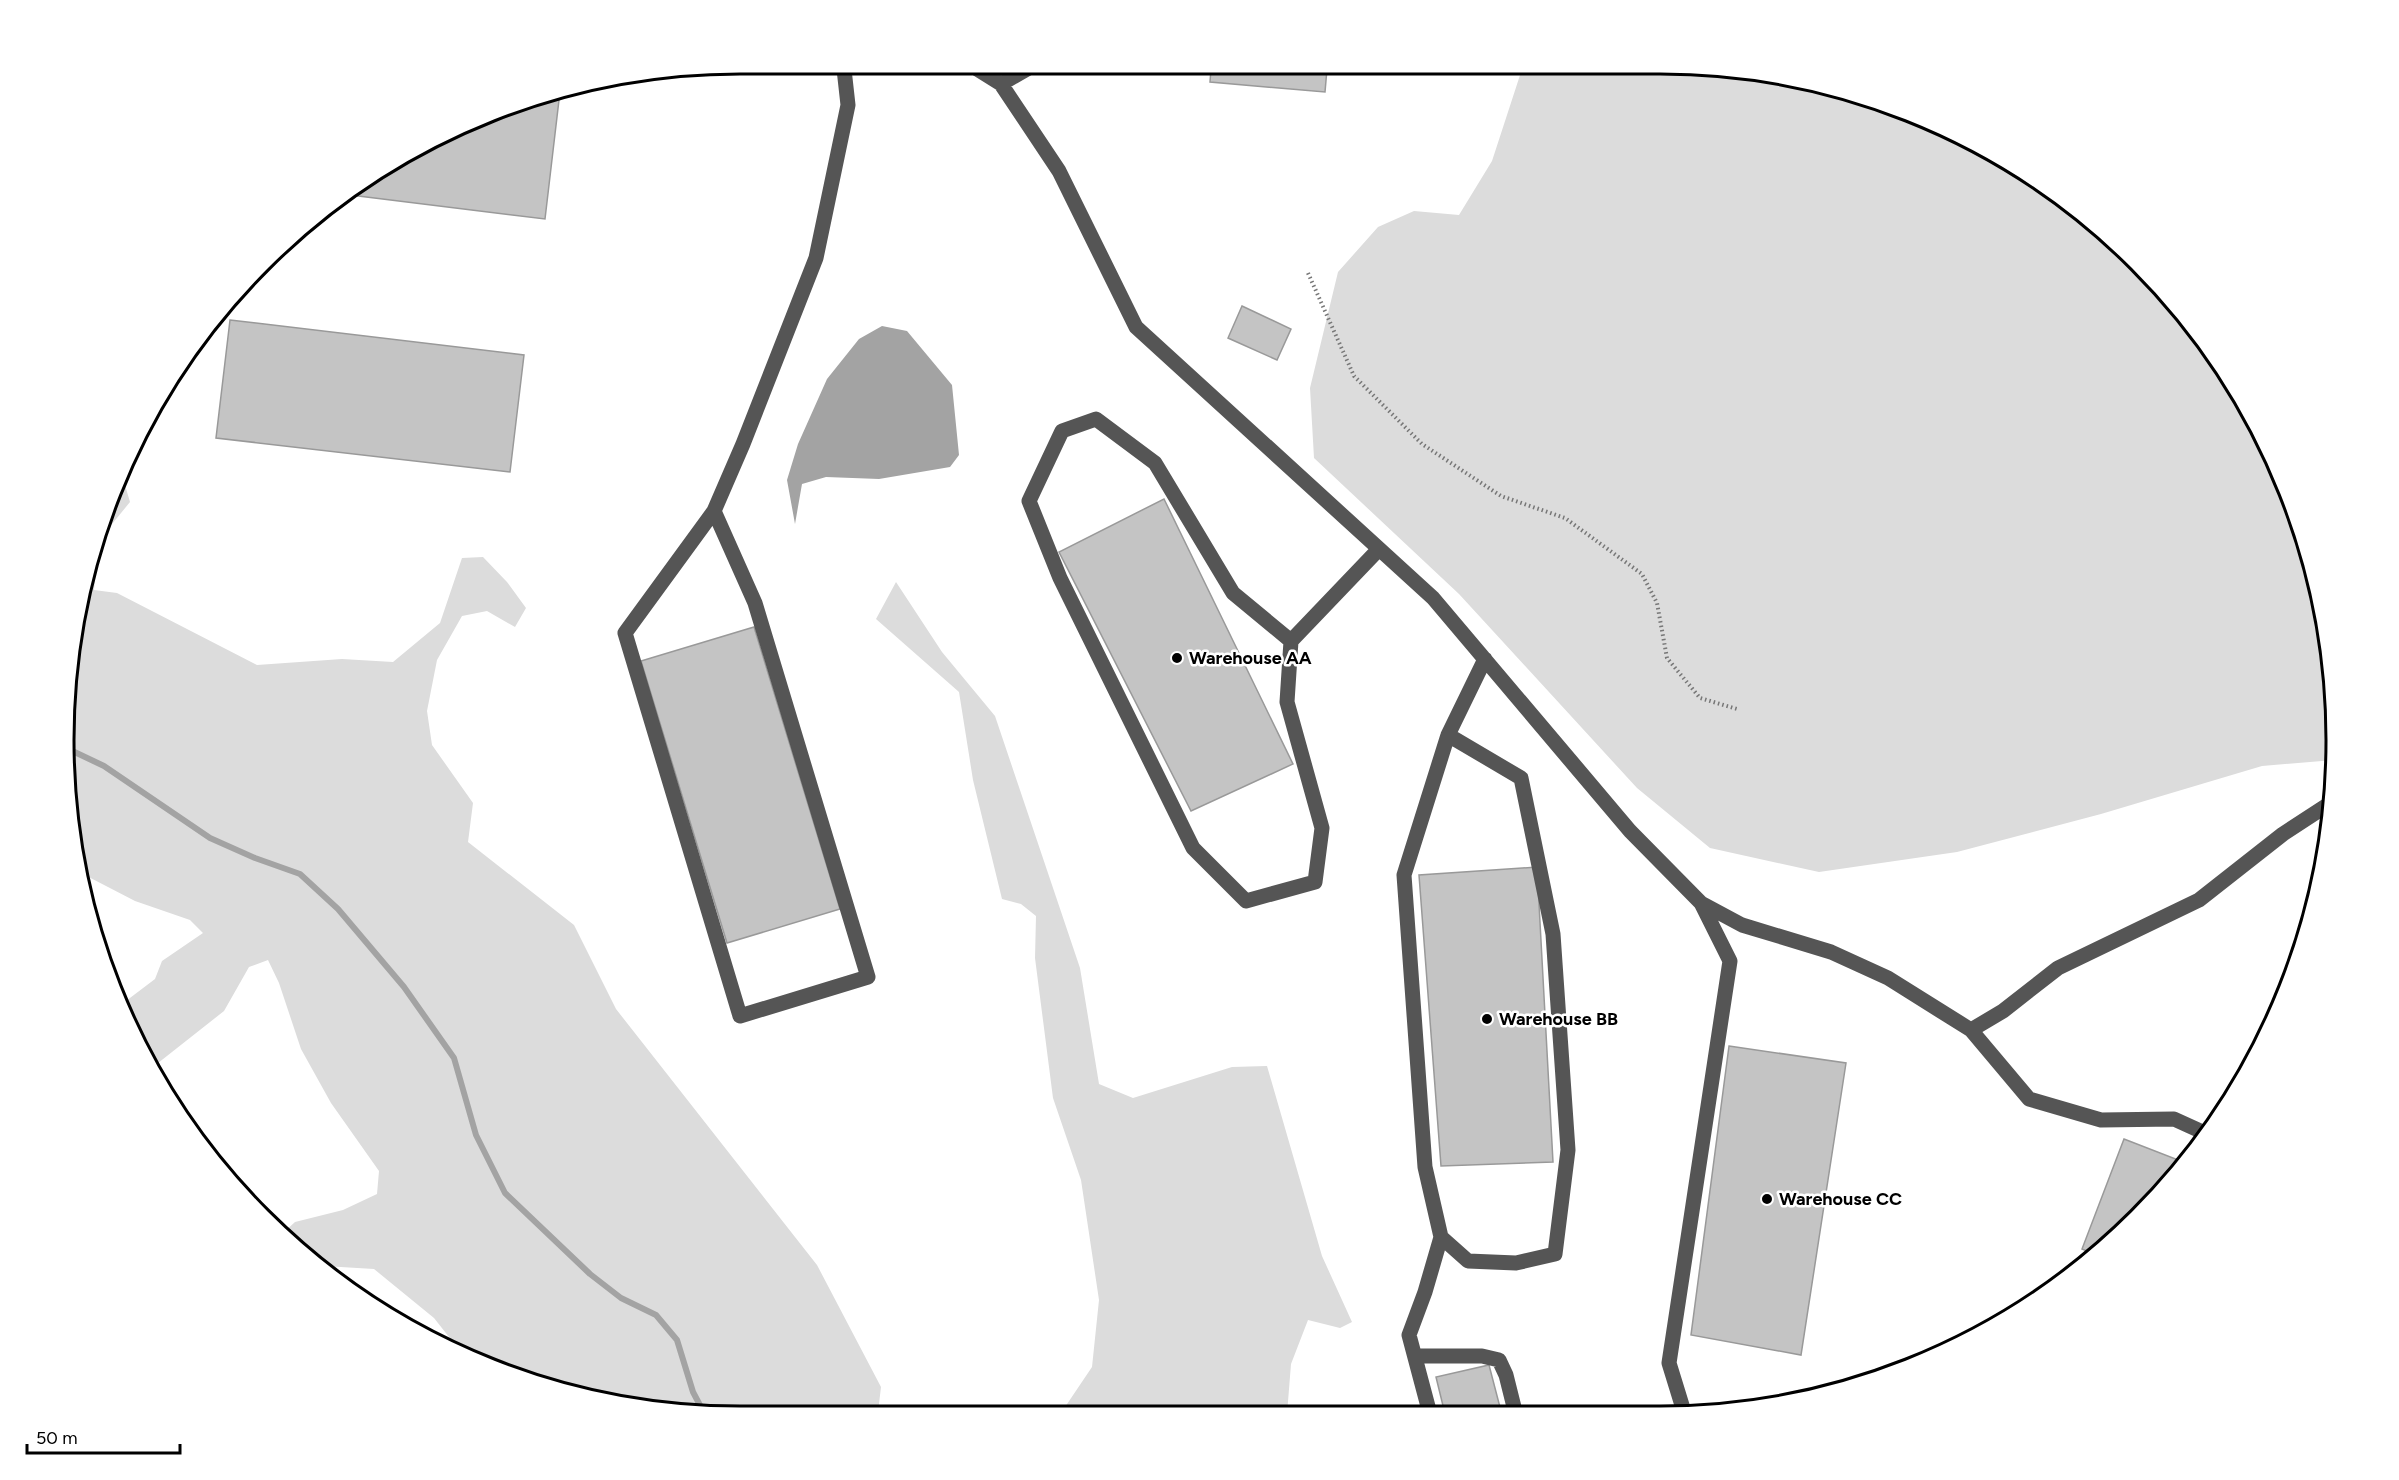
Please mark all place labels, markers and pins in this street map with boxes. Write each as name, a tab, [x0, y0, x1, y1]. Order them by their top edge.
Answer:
place label: Warehouse AA	[1189, 647, 1312, 669]
marker: Warehouse AA	[1170, 651, 1184, 665]
place label: Warehouse BB	[1499, 1008, 1618, 1030]
marker: Warehouse BB	[1480, 1012, 1494, 1026]
place label: Warehouse CC	[1779, 1188, 1902, 1210]
marker: Warehouse CC	[1760, 1192, 1774, 1206]

